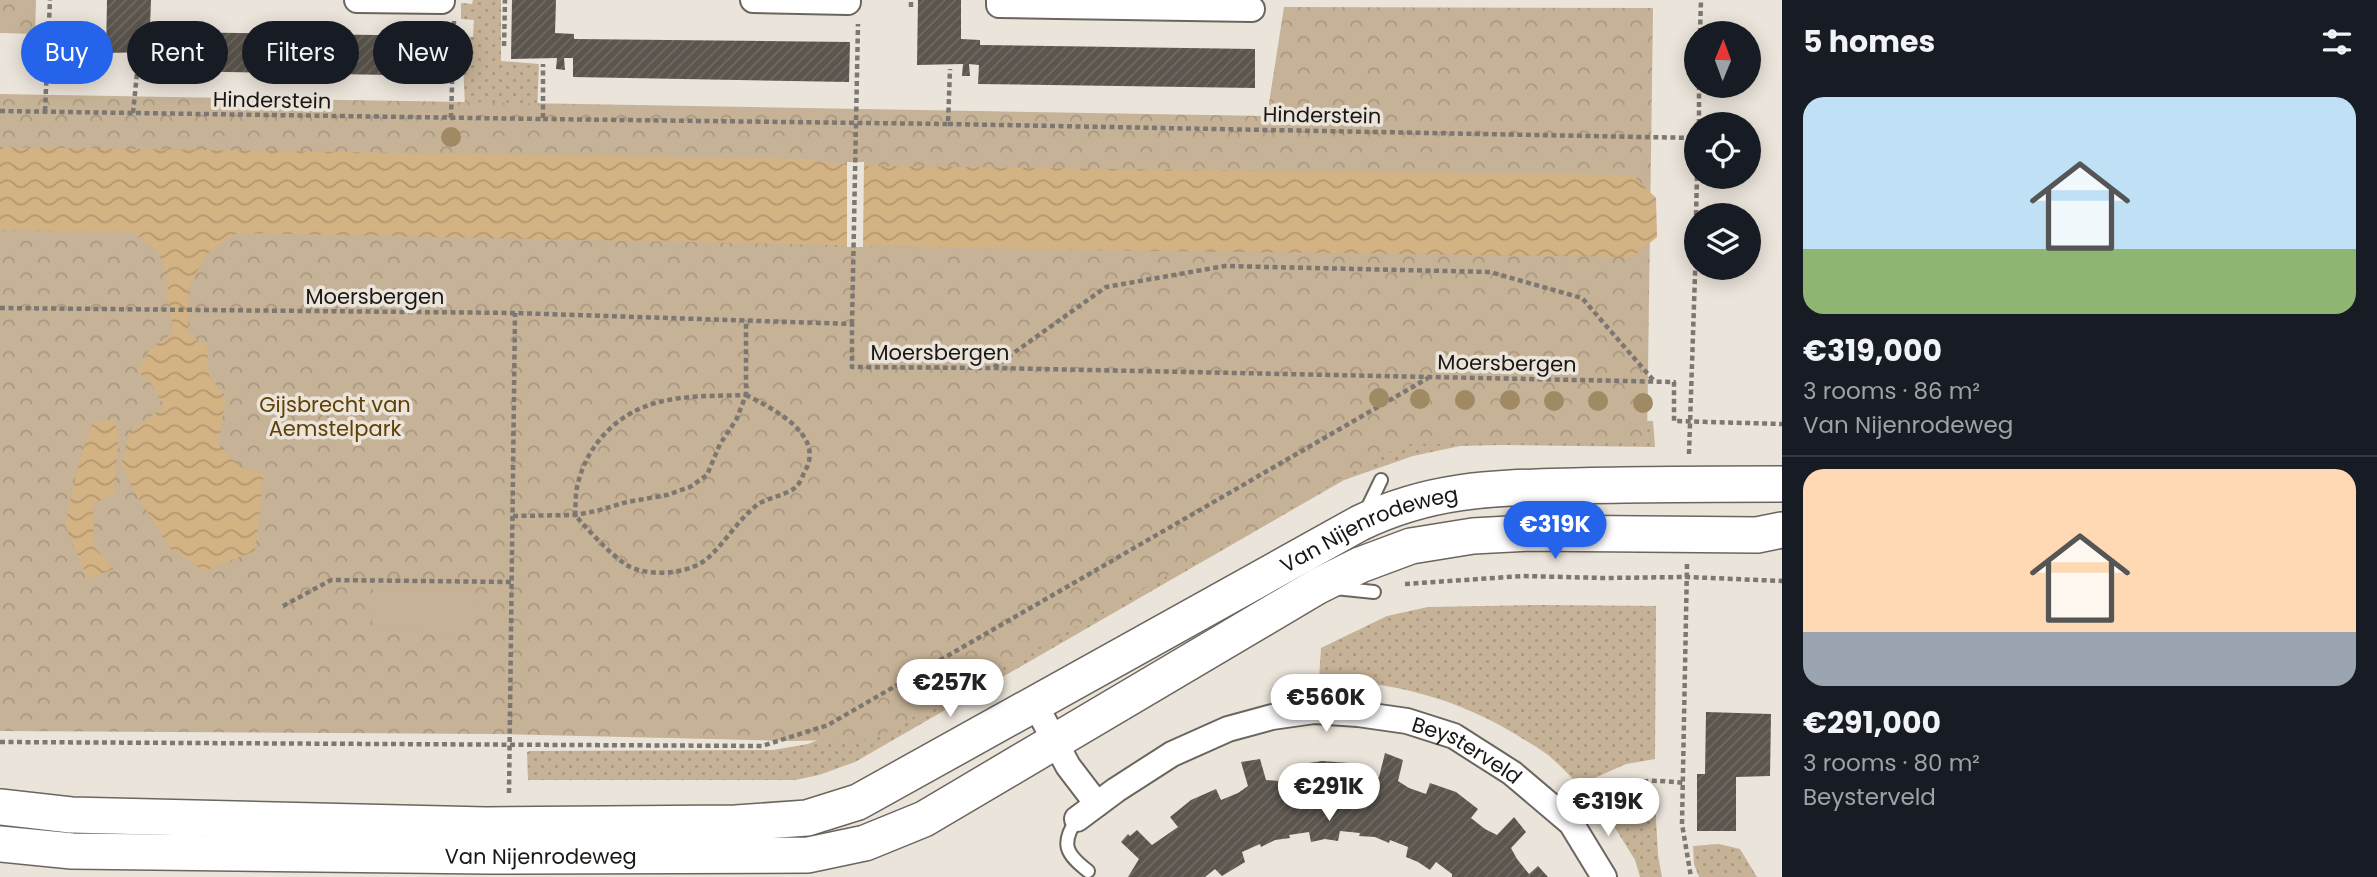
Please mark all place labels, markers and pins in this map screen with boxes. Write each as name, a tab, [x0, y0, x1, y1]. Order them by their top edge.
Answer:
pin: €319K	[1506, 502, 1604, 561]
pin: €257K	[901, 660, 999, 719]
pin: €560K	[1277, 674, 1375, 734]
pin: €291K	[1280, 764, 1378, 823]
pin: €319K	[1559, 778, 1657, 838]

